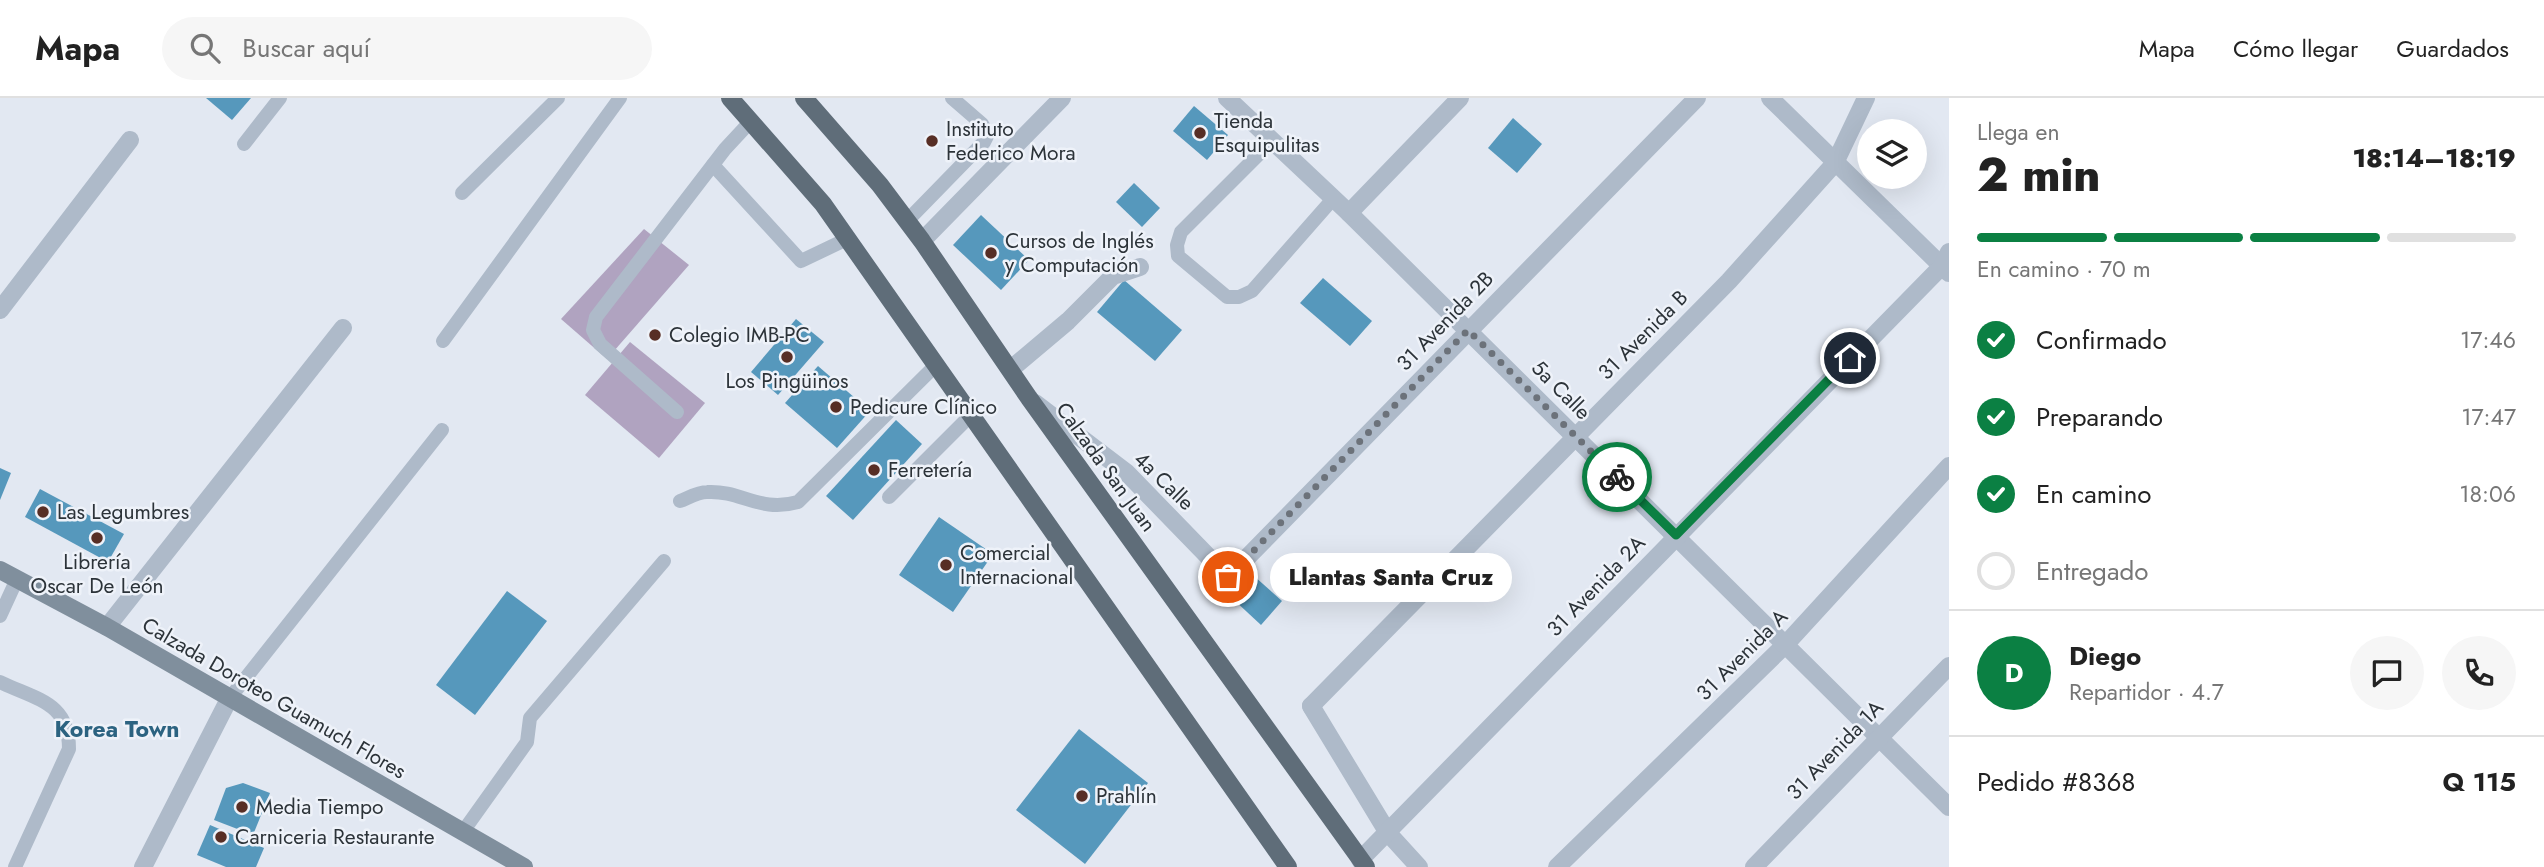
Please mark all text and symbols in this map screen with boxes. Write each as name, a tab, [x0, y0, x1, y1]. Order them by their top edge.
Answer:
search box	[162, 17, 652, 80]
text: Mapa	[35, 25, 120, 72]
icon: search	[186, 29, 224, 67]
text: Buscar aquí	[242, 29, 370, 67]
text: Mapa	[2139, 31, 2195, 66]
text: Cómo llegar	[2233, 31, 2358, 66]
text: Guardados	[2396, 31, 2509, 66]
place label: Tienda Esquipulitas	[1214, 106, 1319, 160]
place label: Instituto Federico Mora	[946, 114, 1076, 168]
text: Llega en	[1977, 115, 2059, 149]
map controls	[1857, 119, 1927, 189]
button: layers	[1857, 119, 1927, 189]
marker: Tienda Esquipulitas	[1192, 125, 1208, 141]
marker: Instituto Federico Mora	[924, 133, 940, 149]
text: 18:14–18:19	[2352, 139, 2516, 177]
text: 2 min	[1977, 142, 2101, 208]
place label: Cursos de Inglés y Computación	[1005, 226, 1154, 280]
marker: Cursos de Inglés y Computación	[983, 245, 999, 261]
text: En camino · 70 m	[1977, 252, 2151, 286]
street label: 31 Avenida 2B	[1390, 264, 1500, 378]
street label: 31 Avenida B	[1591, 283, 1695, 387]
place label: Colegio IMB-PC	[669, 320, 810, 350]
icon: check	[1977, 321, 2015, 359]
text: Confirmado	[2036, 321, 2167, 359]
text: 17:46	[2460, 323, 2516, 357]
marker: Colegio IMB-PC	[647, 327, 663, 343]
pin	[1820, 328, 1880, 388]
icon: home	[1831, 339, 1869, 377]
marker: Los Pingüinos	[779, 349, 795, 365]
street label: 5a Calle	[1525, 354, 1598, 427]
place label: Los Pingüinos	[725, 366, 849, 396]
place label: Pedicure Clínico	[850, 392, 997, 422]
street label: Calzada San Juan	[1049, 396, 1163, 538]
icon: check	[1977, 398, 2015, 436]
text: Preparando	[2036, 398, 2163, 436]
marker: Pedicure Clínico	[828, 399, 844, 415]
text: 17:47	[2461, 400, 2516, 434]
courier	[1582, 442, 1652, 512]
street label: 4a Calle	[1127, 445, 1201, 517]
place label: Ferretería	[888, 455, 972, 485]
icon: bike	[1598, 458, 1636, 496]
marker: Ferretería	[866, 462, 882, 478]
icon: check	[1977, 475, 2015, 513]
text: En camino	[2036, 475, 2152, 513]
text: 18:06	[2459, 477, 2516, 511]
place label: Las Legumbres	[57, 497, 189, 527]
marker: Las Legumbres	[35, 504, 51, 520]
street label: 31 Avenida 2A	[1540, 529, 1652, 643]
marker: Librería Oscar De León	[89, 530, 105, 546]
place label: Comercial Internacional	[960, 538, 1073, 592]
place label: Librería Oscar De León	[31, 547, 163, 601]
pin	[1198, 547, 1258, 607]
callout: Llantas Santa Cruz	[1270, 552, 1512, 602]
text: Entregado	[2036, 552, 2148, 590]
marker: Comercial Internacional	[938, 557, 954, 573]
icon: bag	[1209, 558, 1247, 596]
text: Llantas Santa Cruz	[1289, 560, 1493, 594]
street label: 31 Avenida A	[1690, 602, 1795, 707]
street label: Calzada Doroteo Guamuch Flores	[136, 610, 412, 786]
button: chat	[2350, 636, 2424, 710]
button: phone	[2442, 636, 2516, 710]
text: Diego	[2069, 637, 2141, 675]
text: D	[2004, 654, 2024, 692]
text: Repartidor · 4.7	[2069, 675, 2224, 709]
street label: 31 Avenida 1A	[1780, 693, 1890, 806]
district label: Korea Town	[54, 712, 180, 746]
text: Pedido #8368	[1977, 763, 2136, 801]
text: Q 115	[2443, 763, 2516, 801]
place label: Prahlín	[1096, 781, 1157, 811]
marker: Prahlín	[1074, 788, 1090, 804]
place label: Media Tiempo	[256, 792, 384, 822]
marker: Media Tiempo	[234, 799, 250, 815]
place label: Carniceria Restaurante	[235, 822, 435, 852]
marker: Carniceria Restaurante	[213, 829, 229, 845]

